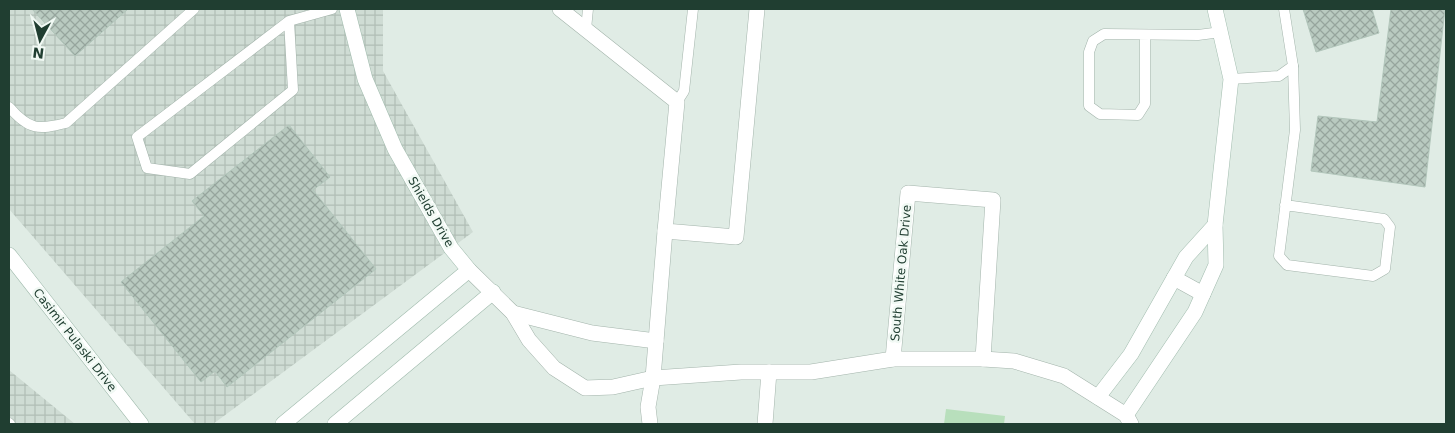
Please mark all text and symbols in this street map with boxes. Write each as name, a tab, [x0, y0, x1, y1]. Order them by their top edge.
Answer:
north arrow	[15, 15, 65, 65]
text: N	[32, 44, 45, 62]
street label: Shields Drive	[405, 174, 457, 250]
street label: South White Oak Drive	[888, 204, 914, 342]
street label: Casimir Pulaski Drive	[30, 286, 120, 394]

